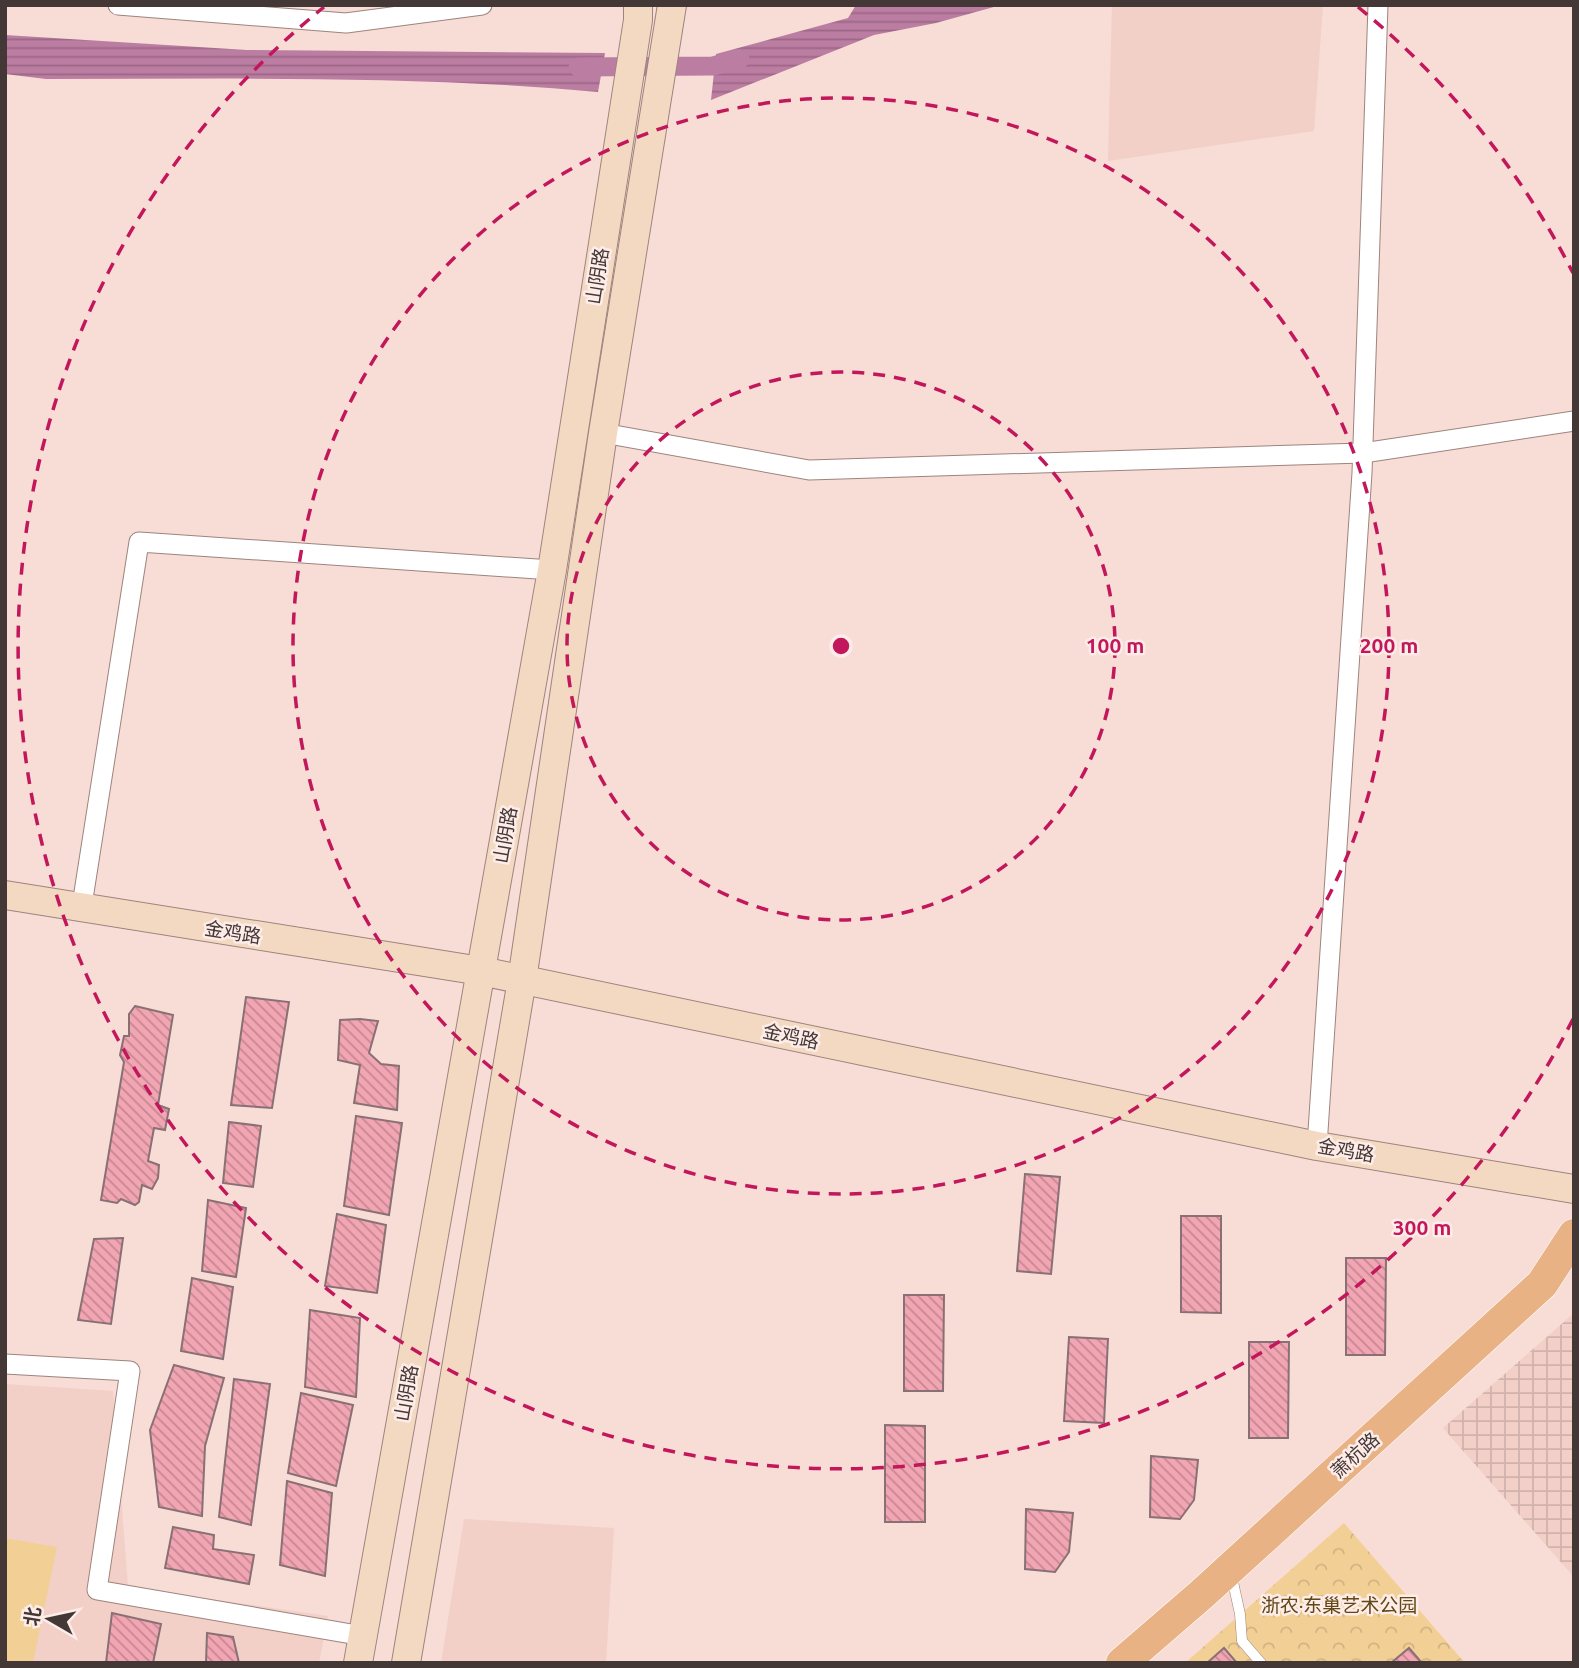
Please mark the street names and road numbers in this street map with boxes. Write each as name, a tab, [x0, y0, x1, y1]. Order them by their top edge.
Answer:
street label: 山阴路	[582, 246, 612, 306]
street label: 山阴路	[489, 805, 521, 865]
street label: 金鸡路	[203, 917, 263, 947]
street label: 金鸡路	[761, 1019, 821, 1053]
street label: 金鸡路	[1316, 1134, 1376, 1166]
street label: 山阴路	[390, 1363, 422, 1423]
street label: 萧杭路	[1326, 1428, 1384, 1482]

